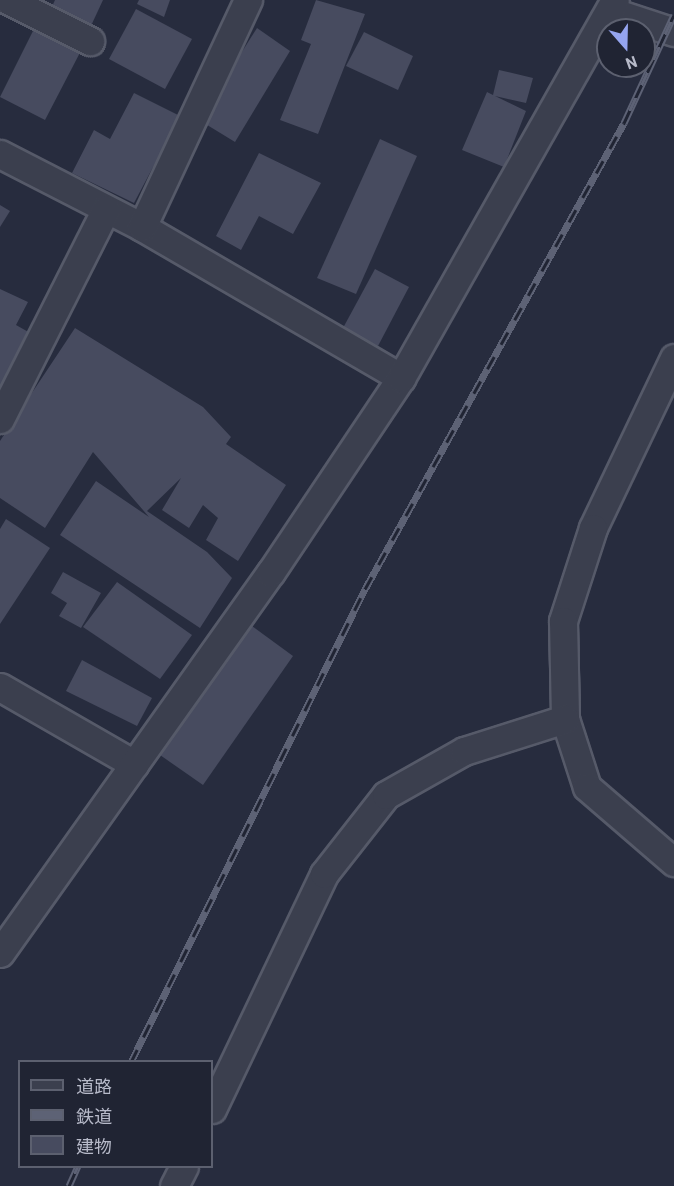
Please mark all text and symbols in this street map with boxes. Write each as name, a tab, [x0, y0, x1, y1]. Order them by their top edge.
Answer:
north arrow	[596, 18, 656, 78]
text: N	[623, 53, 640, 74]
legend	[18, 1060, 213, 1168]
text: 道路	[76, 1075, 112, 1097]
text: 鉄道	[76, 1105, 112, 1127]
text: 建物	[76, 1135, 112, 1157]

